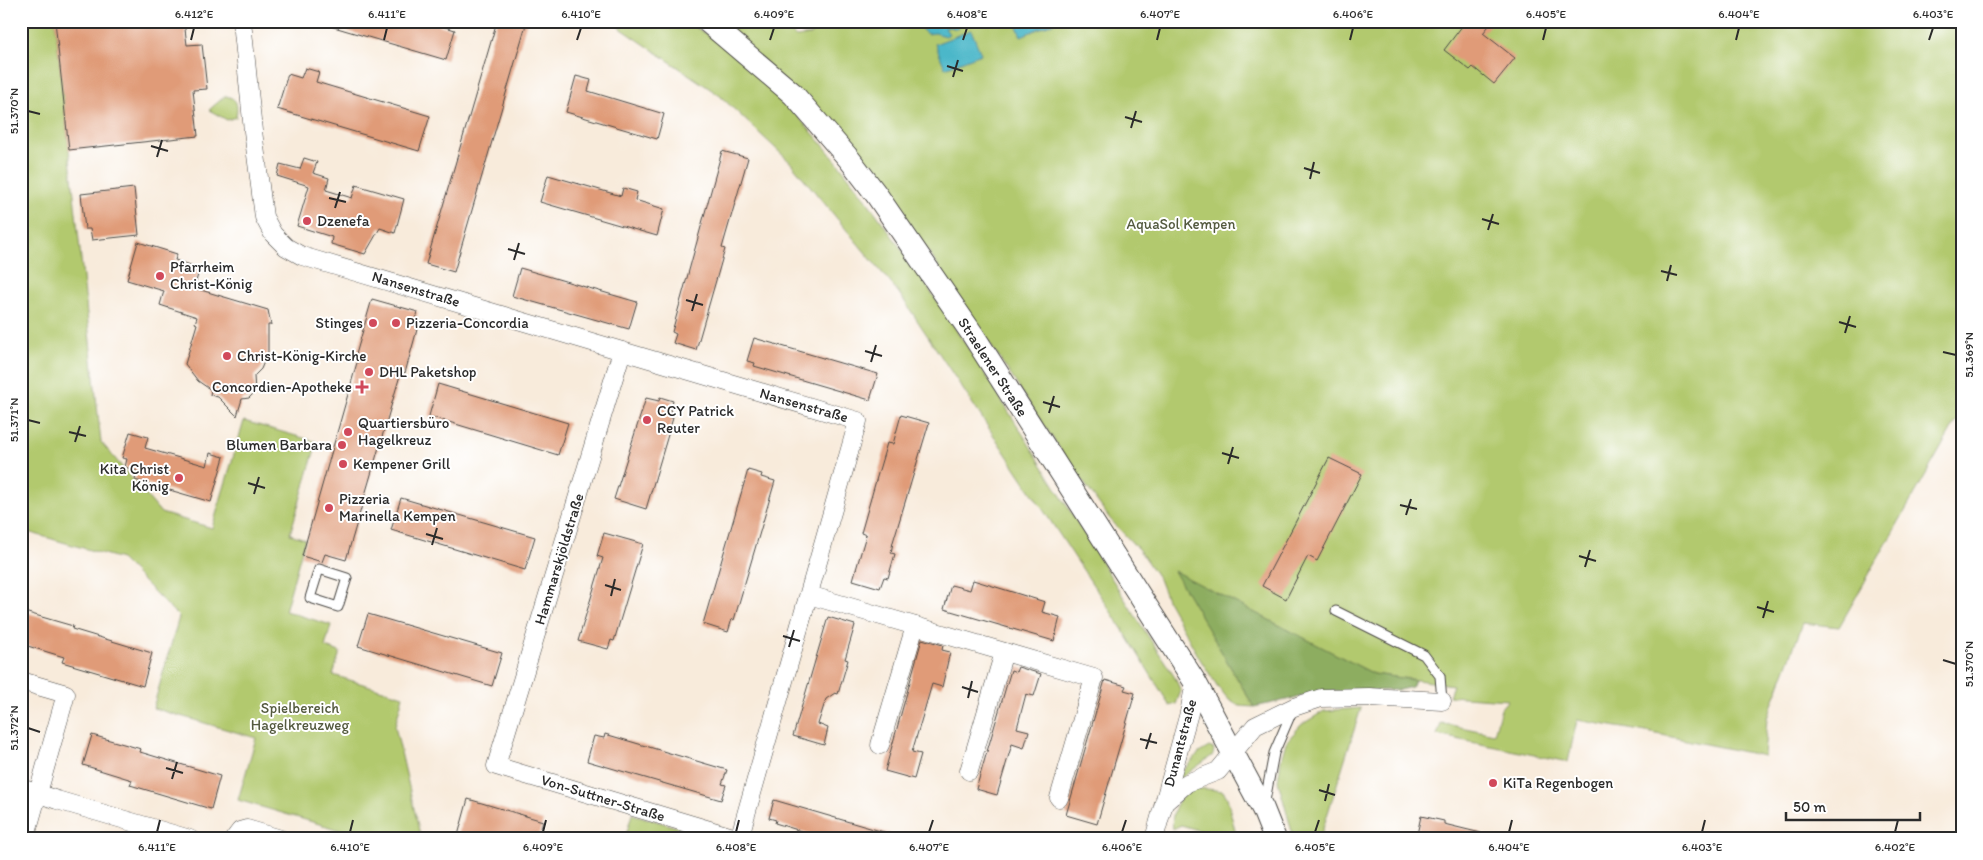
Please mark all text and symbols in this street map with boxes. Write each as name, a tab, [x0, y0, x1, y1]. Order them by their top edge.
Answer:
text: 6.412°E	[175, 7, 214, 21]
text: 6.411°E	[368, 7, 406, 21]
text: 6.410°E	[561, 7, 601, 21]
text: 6.409°E	[754, 7, 795, 21]
text: 6.408°E	[947, 7, 988, 21]
text: 6.407°E	[1140, 7, 1180, 21]
text: 6.406°E	[1333, 7, 1374, 21]
text: 6.405°E	[1526, 7, 1567, 21]
text: 6.404°E	[1718, 7, 1760, 21]
text: 6.403°E	[1913, 7, 1954, 21]
text: 51.370°N	[7, 88, 21, 134]
place label: Dzenefa	[317, 212, 370, 230]
marker: Dzenefa	[301, 215, 313, 227]
park label: AquaSol Kempen	[1127, 215, 1235, 233]
place label: Pfarrheim Christ-König	[170, 258, 253, 293]
street label: Nansenstraße	[370, 267, 462, 311]
marker: Pfarrheim Christ-König	[154, 270, 166, 282]
place label: Stinges	[316, 314, 363, 332]
place label: Pizzeria-Concordia	[406, 314, 529, 332]
street label: Straelener Straße	[954, 314, 1032, 420]
marker: Stinges	[367, 317, 379, 329]
marker: Pizzeria-Concordia	[390, 317, 402, 329]
text: 51.369°N	[1962, 332, 1976, 378]
place label: Christ-König-Kirche	[237, 347, 367, 365]
marker: Christ-König-Kirche	[221, 350, 233, 362]
place label: DHL Paketshop	[379, 363, 477, 381]
marker: DHL Paketshop	[363, 366, 375, 378]
place label: Concordien-Apotheke	[212, 378, 352, 396]
marker: Concordien-Apotheke	[356, 381, 368, 393]
street label: Nansenstraße	[758, 384, 850, 426]
text: 51.371°N	[7, 398, 21, 442]
place label: CCY Patrick Reuter	[657, 402, 734, 437]
place label: Quartiersbüro Hagelkreuz	[358, 414, 449, 449]
marker: CCY Patrick Reuter	[641, 414, 653, 426]
marker: Quartiersbüro Hagelkreuz	[342, 426, 354, 438]
place label: Blumen Barbara	[226, 436, 333, 454]
marker: Blumen Barbara	[336, 439, 348, 451]
place label: Kempener Grill	[353, 455, 451, 473]
marker: Kempener Grill	[337, 458, 349, 470]
place label: Kita Christ König	[100, 460, 169, 495]
marker: Kita Christ König	[173, 472, 185, 484]
place label: Pizzeria Marinella Kempen	[339, 490, 456, 525]
street label: Hammarskjöldstraße	[530, 491, 588, 627]
marker: Pizzeria Marinella Kempen	[323, 502, 335, 514]
text: 51.370°N	[1962, 641, 1976, 687]
street label: Dunantstraße	[1160, 697, 1200, 789]
park label: Spielbereich Hagelkreuzweg	[251, 699, 349, 734]
text: 51.372°N	[7, 705, 21, 751]
street label: Von-Suttner-Straße	[539, 771, 667, 825]
place label: KiTa Regenbogen	[1503, 774, 1613, 792]
marker: KiTa Regenbogen	[1487, 777, 1499, 789]
scale bar	[1786, 790, 1919, 822]
text: 50 m	[1793, 798, 1826, 816]
text: 6.411°E	[138, 840, 176, 854]
text: 6.410°E	[330, 840, 370, 854]
text: 6.409°E	[523, 840, 564, 854]
text: 6.408°E	[716, 840, 757, 854]
text: 6.407°E	[909, 840, 949, 854]
text: 6.406°E	[1102, 840, 1143, 854]
text: 6.405°E	[1295, 840, 1336, 854]
text: 6.404°E	[1488, 840, 1530, 854]
text: 6.403°E	[1682, 840, 1723, 854]
text: 6.402°E	[1875, 840, 1916, 854]

